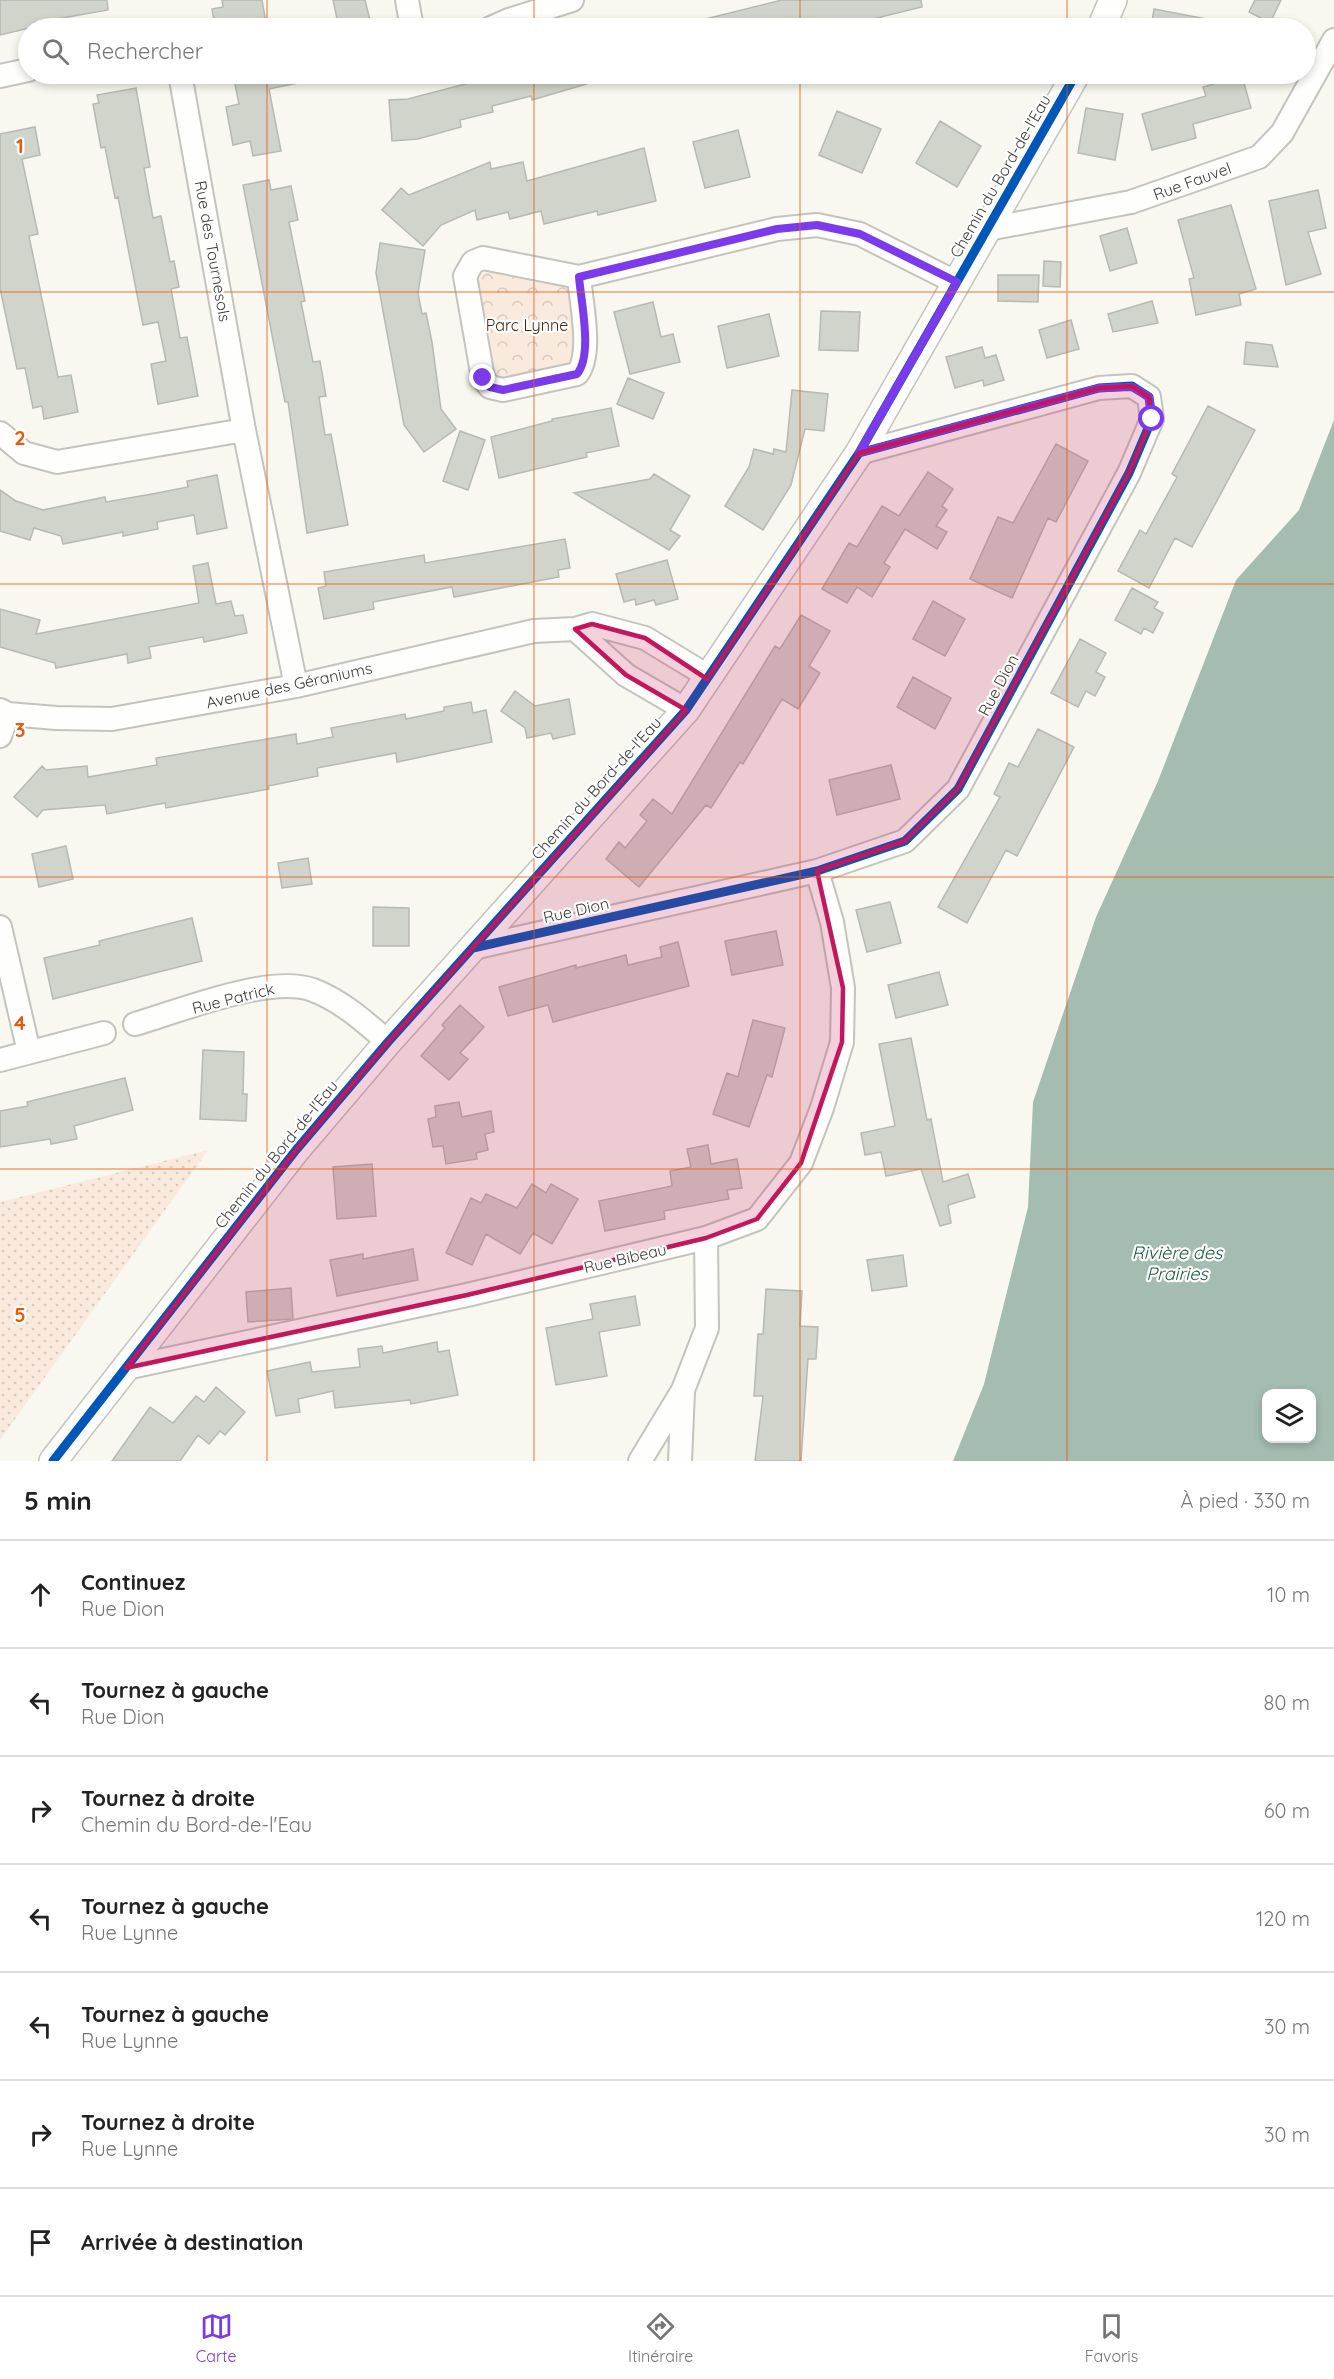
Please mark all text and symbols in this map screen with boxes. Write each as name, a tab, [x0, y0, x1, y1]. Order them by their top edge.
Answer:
search box	[18, 18, 1316, 84]
icon: search	[39, 35, 72, 68]
text: Rechercher	[87, 37, 203, 65]
street label: Chemin du Bord-de-l'Eau	[945, 91, 1055, 261]
text: 1	[16, 133, 24, 158]
street label: Rue Fauvel	[1150, 158, 1234, 204]
street label: Rue des Tournesols	[191, 179, 235, 323]
park label: Parc Lynne	[486, 315, 568, 335]
route end	[469, 364, 495, 390]
route start	[1138, 405, 1164, 431]
text: 2	[14, 425, 26, 450]
street label: Rue Dion	[973, 651, 1023, 719]
street label: Avenue des Géraniums	[204, 658, 374, 712]
street label: Chemin du Bord-de-l'Eau	[527, 713, 665, 863]
text: 3	[15, 717, 25, 742]
street label: Rue Dion	[541, 893, 611, 927]
street label: Rue Patrick	[190, 978, 276, 1018]
text: 4	[14, 1010, 26, 1035]
street label: Chemin du Bord-de-l'Eau	[210, 1076, 342, 1232]
street label: Rue Bibeau	[582, 1239, 668, 1277]
water label: Rivière des Prairies	[1132, 1241, 1224, 1285]
text: 5	[14, 1302, 26, 1327]
map controls	[1262, 1389, 1316, 1443]
button: layers	[1262, 1389, 1316, 1443]
text: 5 min	[24, 1484, 92, 1517]
text: À pied · 330 m	[1180, 1488, 1310, 1513]
text: Continuez	[81, 1568, 185, 1596]
icon: ahead	[24, 1578, 57, 1611]
text: 10 m	[1267, 1582, 1310, 1607]
text: Rue Dion	[81, 1596, 165, 1621]
text: Tournez à gauche	[81, 1676, 269, 1704]
icon: left	[24, 1686, 57, 1719]
text: 80 m	[1264, 1690, 1310, 1715]
text: Rue Dion	[81, 1704, 165, 1729]
text: Tournez à droite	[81, 1784, 255, 1812]
icon: right	[24, 1794, 57, 1827]
text: 60 m	[1264, 1798, 1310, 1823]
text: Chemin du Bord-de-l'Eau	[81, 1812, 312, 1837]
text: Tournez à gauche	[81, 1892, 269, 1920]
icon: left	[24, 1902, 57, 1935]
text: 120 m	[1256, 1906, 1310, 1931]
text: Rue Lynne	[81, 1920, 178, 1945]
text: Tournez à gauche	[81, 2000, 269, 2028]
icon: left	[24, 2010, 57, 2043]
text: 30 m	[1264, 2014, 1310, 2039]
text: Rue Lynne	[81, 2028, 178, 2053]
text: Tournez à droite	[81, 2108, 255, 2136]
icon: right	[24, 2118, 57, 2151]
text: 30 m	[1264, 2122, 1310, 2147]
text: Rue Lynne	[81, 2136, 178, 2161]
icon: arrive	[24, 2226, 57, 2259]
text: Arrivée à destination	[81, 2228, 303, 2256]
tab: Carte	[196, 2310, 237, 2366]
tab: Itinéraire	[628, 2310, 693, 2366]
tab: Favoris	[1085, 2310, 1138, 2366]

